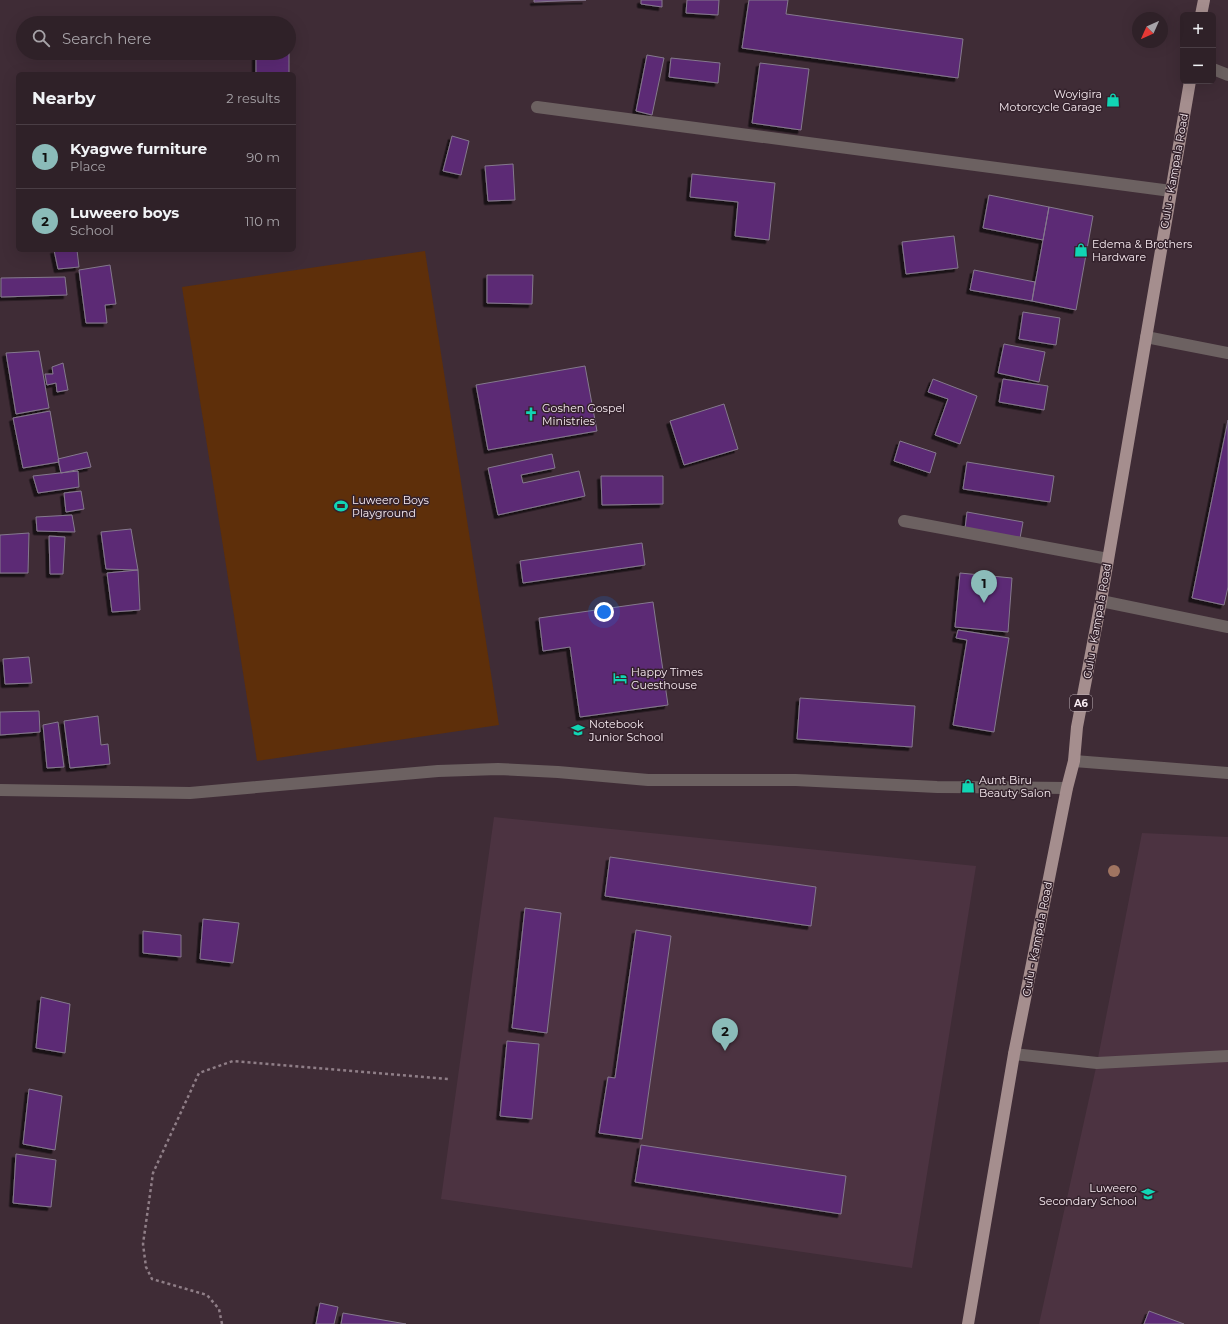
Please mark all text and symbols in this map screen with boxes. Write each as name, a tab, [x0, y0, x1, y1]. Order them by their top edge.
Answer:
north arrow	[1132, 12, 1168, 48]
map controls	[1180, 12, 1216, 84]
button: +	[1180, 12, 1216, 48]
search box	[16, 16, 296, 60]
icon: search	[30, 27, 52, 49]
text: Search here	[62, 29, 151, 48]
button: −	[1180, 48, 1216, 84]
place label: Woyigira Motorcycle Garage	[999, 87, 1102, 114]
text: Nearby	[32, 88, 96, 108]
text: 2 results	[226, 90, 280, 106]
shop icon: Woyigira Motorcycle Garage	[1105, 92, 1121, 108]
street label: Gulu - Kampala Road	[1157, 112, 1191, 230]
text: Kyagwe furniture	[70, 139, 207, 158]
text: 1	[42, 149, 48, 165]
text: 90 m	[246, 149, 280, 165]
text: Place	[70, 158, 106, 174]
text: Luweero boys	[70, 203, 179, 222]
text: 2	[41, 213, 49, 229]
text: 110 m	[245, 213, 280, 229]
text: School	[70, 222, 114, 238]
place label: Edema & Brothers Hardware	[1092, 237, 1193, 264]
shop icon: Edema & Brothers Hardware	[1073, 242, 1089, 258]
place label: Goshen Gospel Ministries	[542, 401, 625, 428]
church icon: Goshen Gospel Ministries	[523, 406, 539, 422]
place label: Luweero Boys Playground	[352, 493, 430, 520]
sports icon: Luweero Boys Playground	[333, 498, 349, 514]
street label: Gulu - Kampala Road	[1080, 562, 1114, 680]
pin: 1	[971, 570, 997, 603]
your location	[594, 602, 614, 622]
place label: Happy Times Guesthouse	[631, 665, 704, 692]
hotel icon: Happy Times Guesthouse	[612, 670, 628, 686]
road number: A6	[1070, 695, 1092, 711]
place label: Notebook Junior School	[588, 717, 664, 744]
school or university icon: Notebook Junior School	[570, 722, 586, 738]
place label: Aunt Biru Beauty Salon	[979, 773, 1051, 800]
shop icon: Aunt Biru Beauty Salon	[960, 778, 976, 794]
street label: Gulu - Kampala Road	[1019, 880, 1055, 998]
pin: 2	[712, 1018, 738, 1051]
place label: Luweero Secondary School	[1039, 1181, 1137, 1208]
school or university icon: Luweero Secondary School	[1140, 1186, 1156, 1202]

